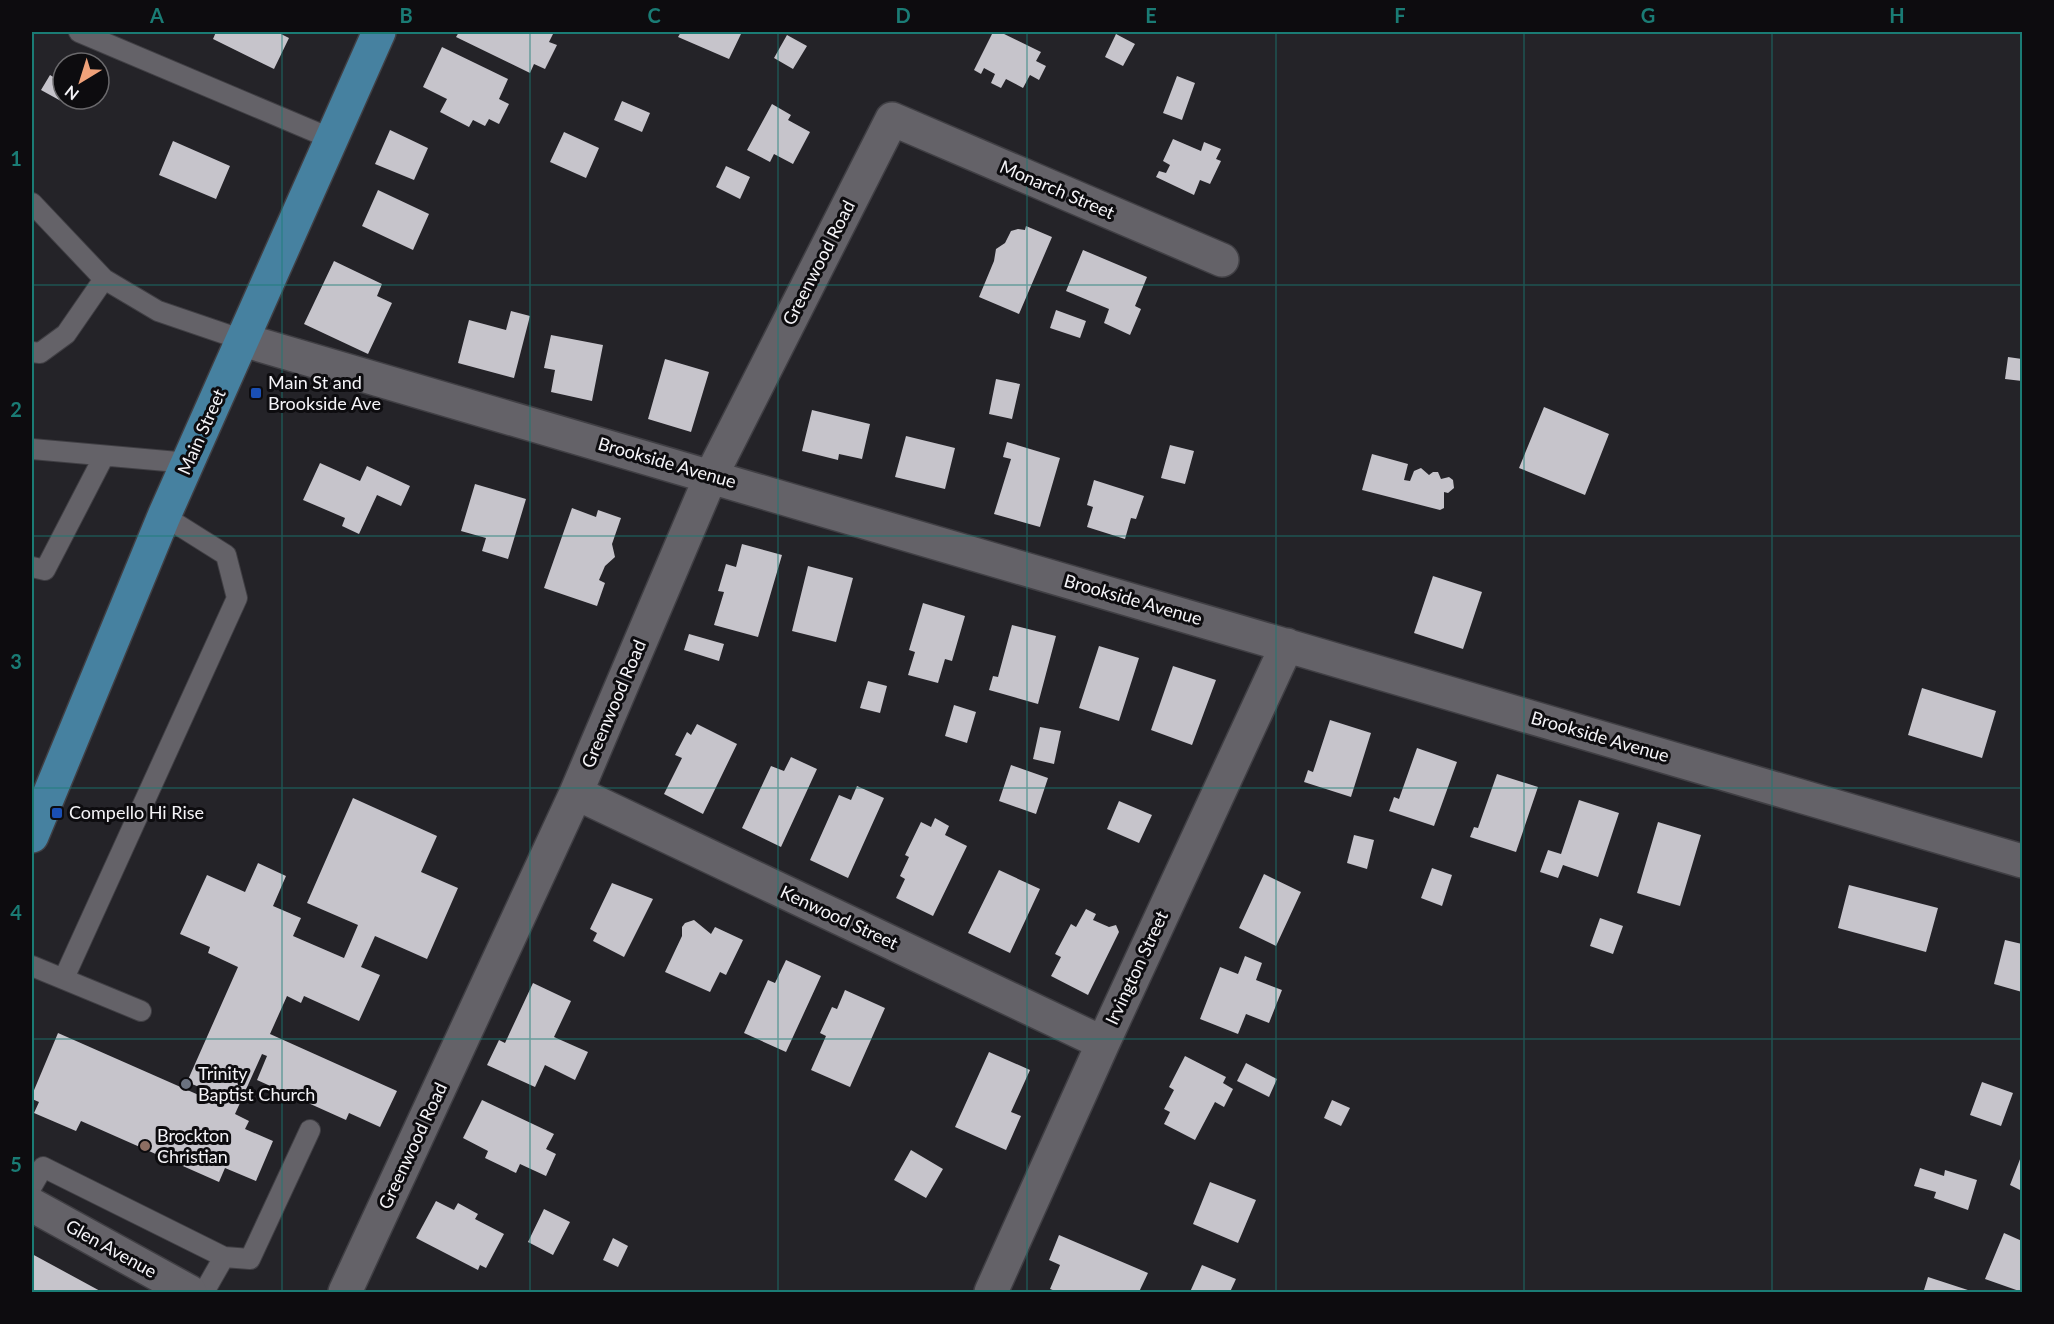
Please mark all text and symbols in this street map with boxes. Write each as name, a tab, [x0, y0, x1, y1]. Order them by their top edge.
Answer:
text: A	[149, 3, 164, 27]
text: B	[399, 3, 413, 27]
text: C	[647, 3, 661, 27]
text: D	[895, 3, 911, 27]
text: E	[1145, 3, 1157, 27]
text: F	[1394, 3, 1406, 27]
text: G	[1641, 3, 1655, 27]
text: H	[1889, 3, 1905, 27]
north arrow	[51, 51, 111, 111]
text: N	[61, 82, 82, 104]
text: 1	[10, 146, 22, 170]
street label: Monarch Street	[997, 155, 1119, 223]
street label: Greenwood Road	[777, 196, 859, 329]
place label: Main St and Brookside Ave	[268, 371, 381, 414]
street label: Main Street	[172, 385, 230, 478]
marker: Main St and Brookside Ave	[249, 386, 263, 400]
text: 2	[10, 397, 22, 421]
street label: Brookside Avenue	[596, 432, 739, 492]
street label: Brookside Avenue	[1062, 569, 1205, 629]
street label: Greenwood Road	[576, 636, 650, 771]
text: 3	[10, 649, 22, 673]
street label: Brookside Avenue	[1529, 706, 1672, 766]
place label: Compello Hi Rise	[69, 801, 204, 823]
marker: Compello Hi Rise	[50, 806, 64, 820]
street label: Kenwood Street	[777, 880, 902, 954]
text: 4	[10, 900, 22, 924]
street label: Irvington Street	[1100, 907, 1172, 1028]
place label: Trinity Baptist Church	[198, 1062, 315, 1105]
marker: Trinity Baptist Church	[179, 1077, 193, 1091]
street label: Greenwood Road	[373, 1079, 451, 1212]
place label: Brockton Christian	[157, 1124, 229, 1167]
marker: Brockton Christian	[138, 1139, 152, 1153]
text: 5	[10, 1152, 22, 1176]
street label: Glen Avenue	[62, 1214, 161, 1282]

